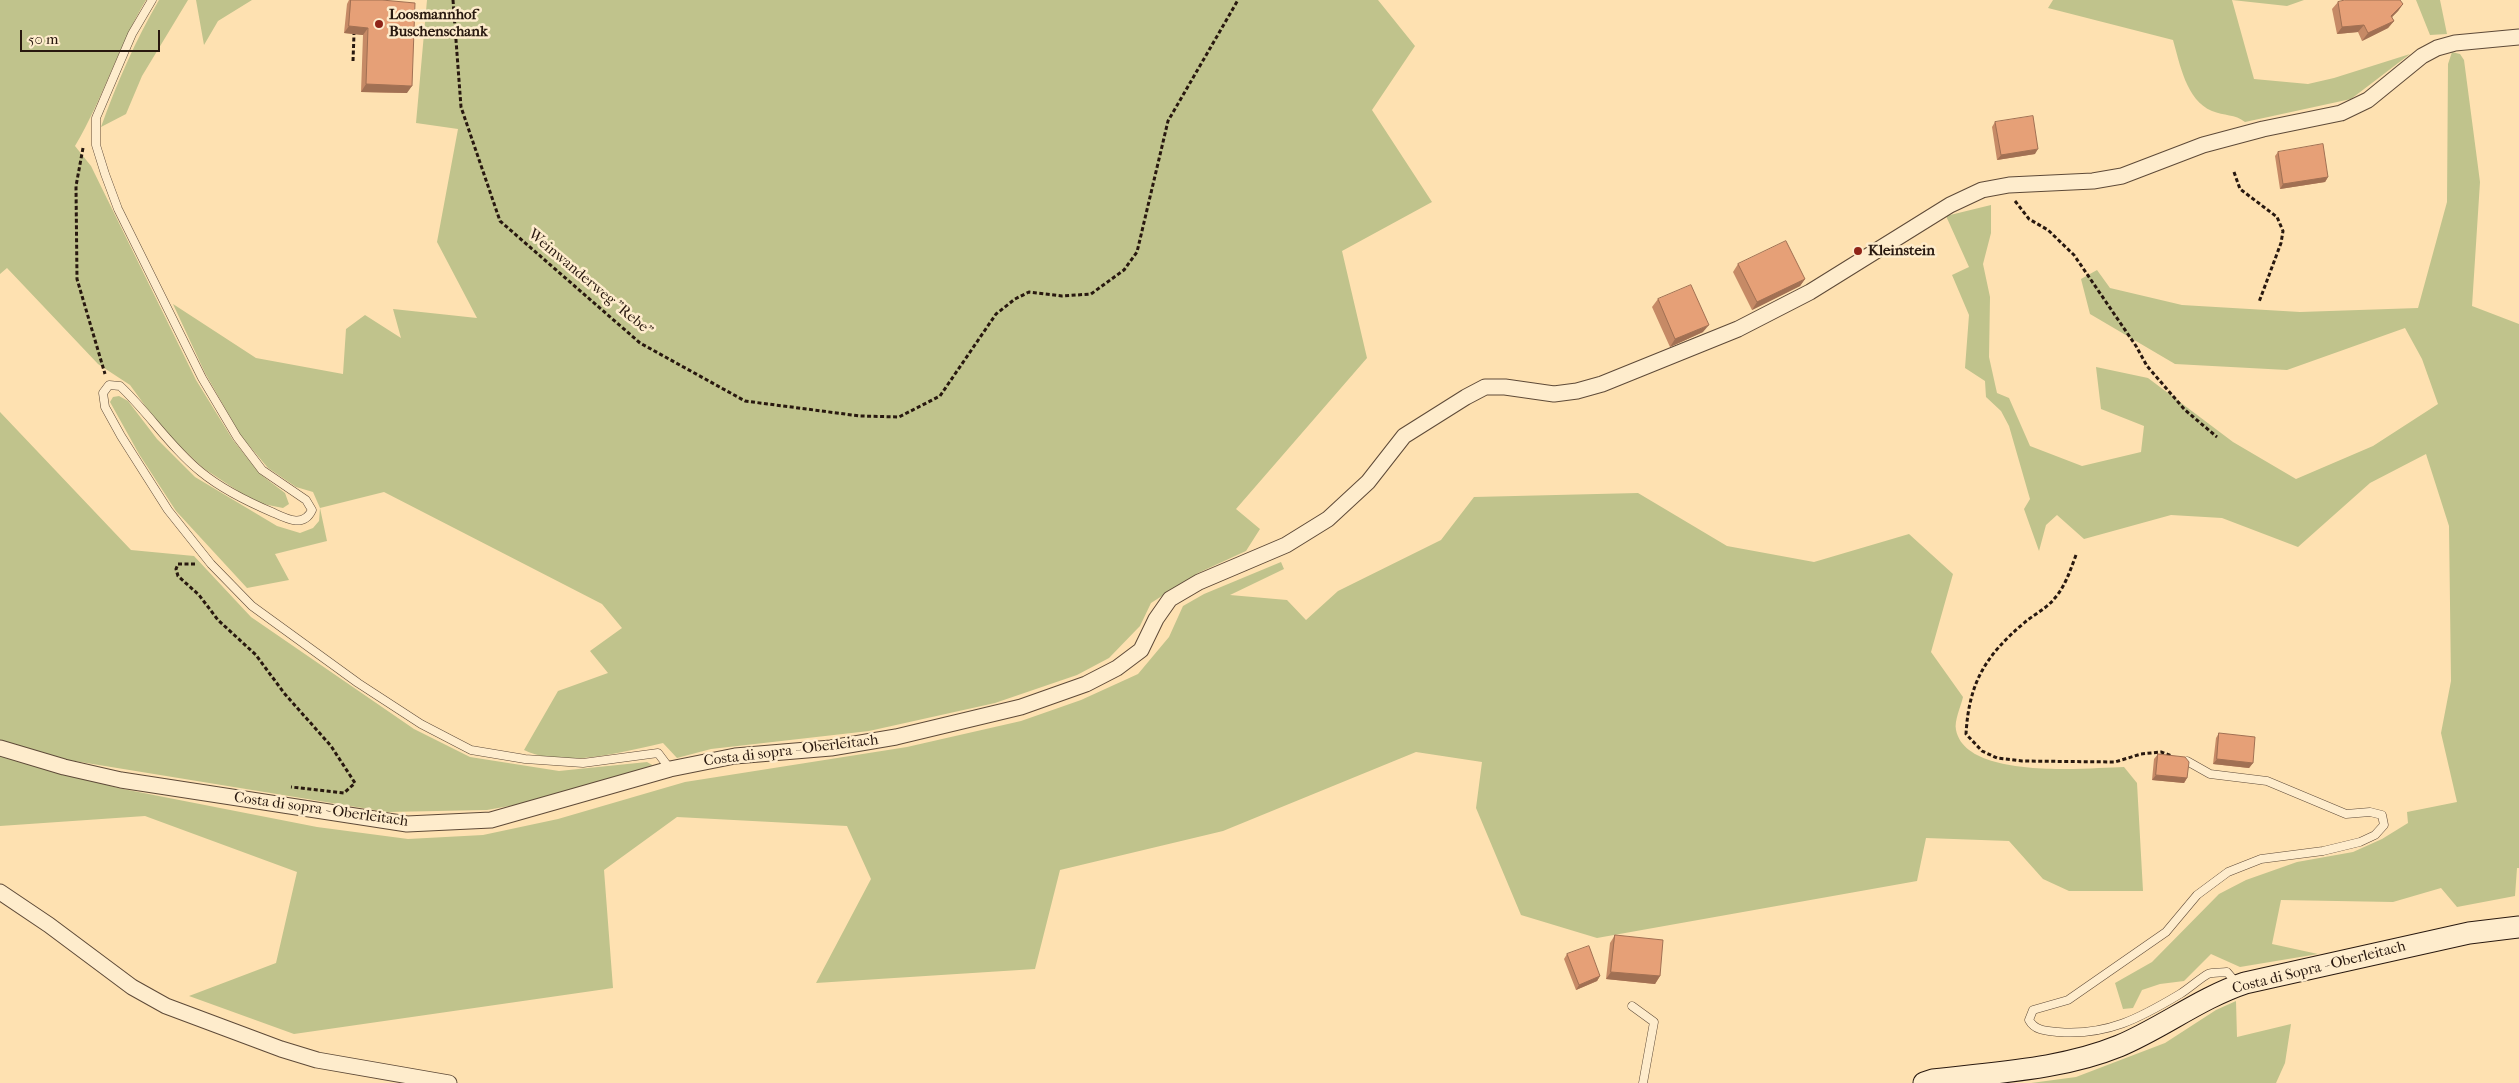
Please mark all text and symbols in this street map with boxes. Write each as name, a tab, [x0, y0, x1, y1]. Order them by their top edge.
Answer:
place label: Loosmannhof Buschenschank	[389, 6, 488, 41]
marker: Loosmannhof Buschenschank	[373, 18, 385, 30]
scale bar	[22, 20, 162, 52]
text: 50 m	[28, 30, 58, 48]
street label: Weinwanderweg "Rebe"	[524, 226, 656, 340]
place label: Kleinstein	[1868, 242, 1935, 260]
marker: Kleinstein	[1852, 245, 1864, 257]
street label: Costa di sopra - Oberleitach	[703, 731, 879, 771]
street label: Costa di sopra - Oberleitach	[233, 789, 409, 831]
street label: Costa di Sopra - Oberleitach	[2230, 938, 2408, 998]

